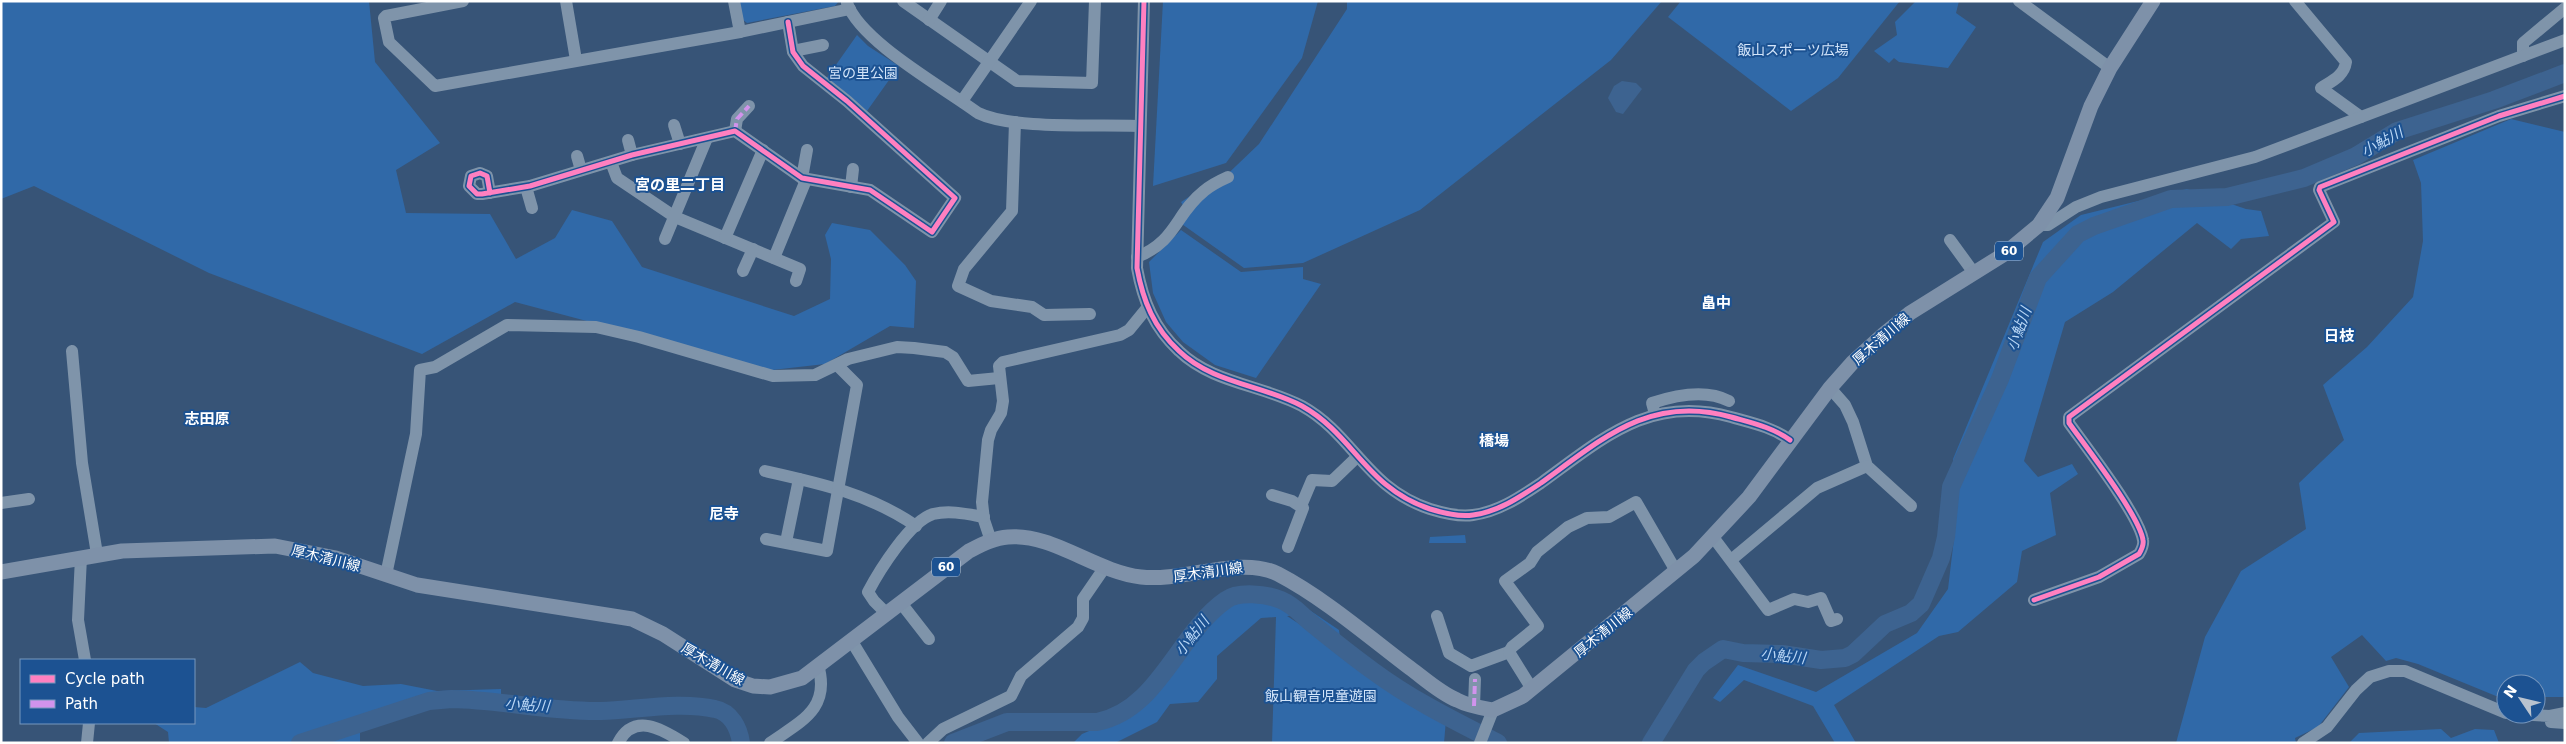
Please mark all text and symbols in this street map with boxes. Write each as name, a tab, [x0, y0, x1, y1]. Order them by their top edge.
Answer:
park label: 飯山スポーツ広場	[1737, 42, 1849, 58]
park label: 宮の里公園	[828, 65, 898, 81]
water label: 小鮎川	[2358, 122, 2408, 161]
district label: 宮の里二丁目	[635, 176, 725, 194]
road number: 60	[1995, 242, 2023, 260]
district label: 畠中	[1701, 294, 1731, 312]
water label: 小鮎川	[2003, 303, 2036, 353]
street label: 厚木清川線	[1849, 310, 1913, 368]
district label: 日枝	[2324, 327, 2355, 345]
district label: 志田原	[184, 410, 230, 428]
district label: 橋場	[1479, 432, 1509, 450]
district label: 尼寺	[709, 505, 739, 523]
street label: 厚木清川線	[290, 542, 362, 574]
road number: 60	[932, 558, 960, 576]
street label: 厚木清川線	[1172, 559, 1244, 585]
street label: 厚木清川線	[1571, 604, 1635, 660]
water label: 小鮎川	[1171, 611, 1214, 659]
street label: 厚木清川線	[679, 640, 747, 688]
water label: 小鮎川	[1760, 645, 1808, 668]
legend	[20, 659, 195, 724]
text: Cycle path	[65, 670, 145, 688]
north arrow	[2496, 674, 2546, 724]
text: N	[2500, 682, 2520, 701]
park label: 飯山観音児童遊園	[1265, 688, 1377, 704]
water label: 小鮎川	[504, 694, 552, 716]
text: Path	[65, 695, 98, 713]

